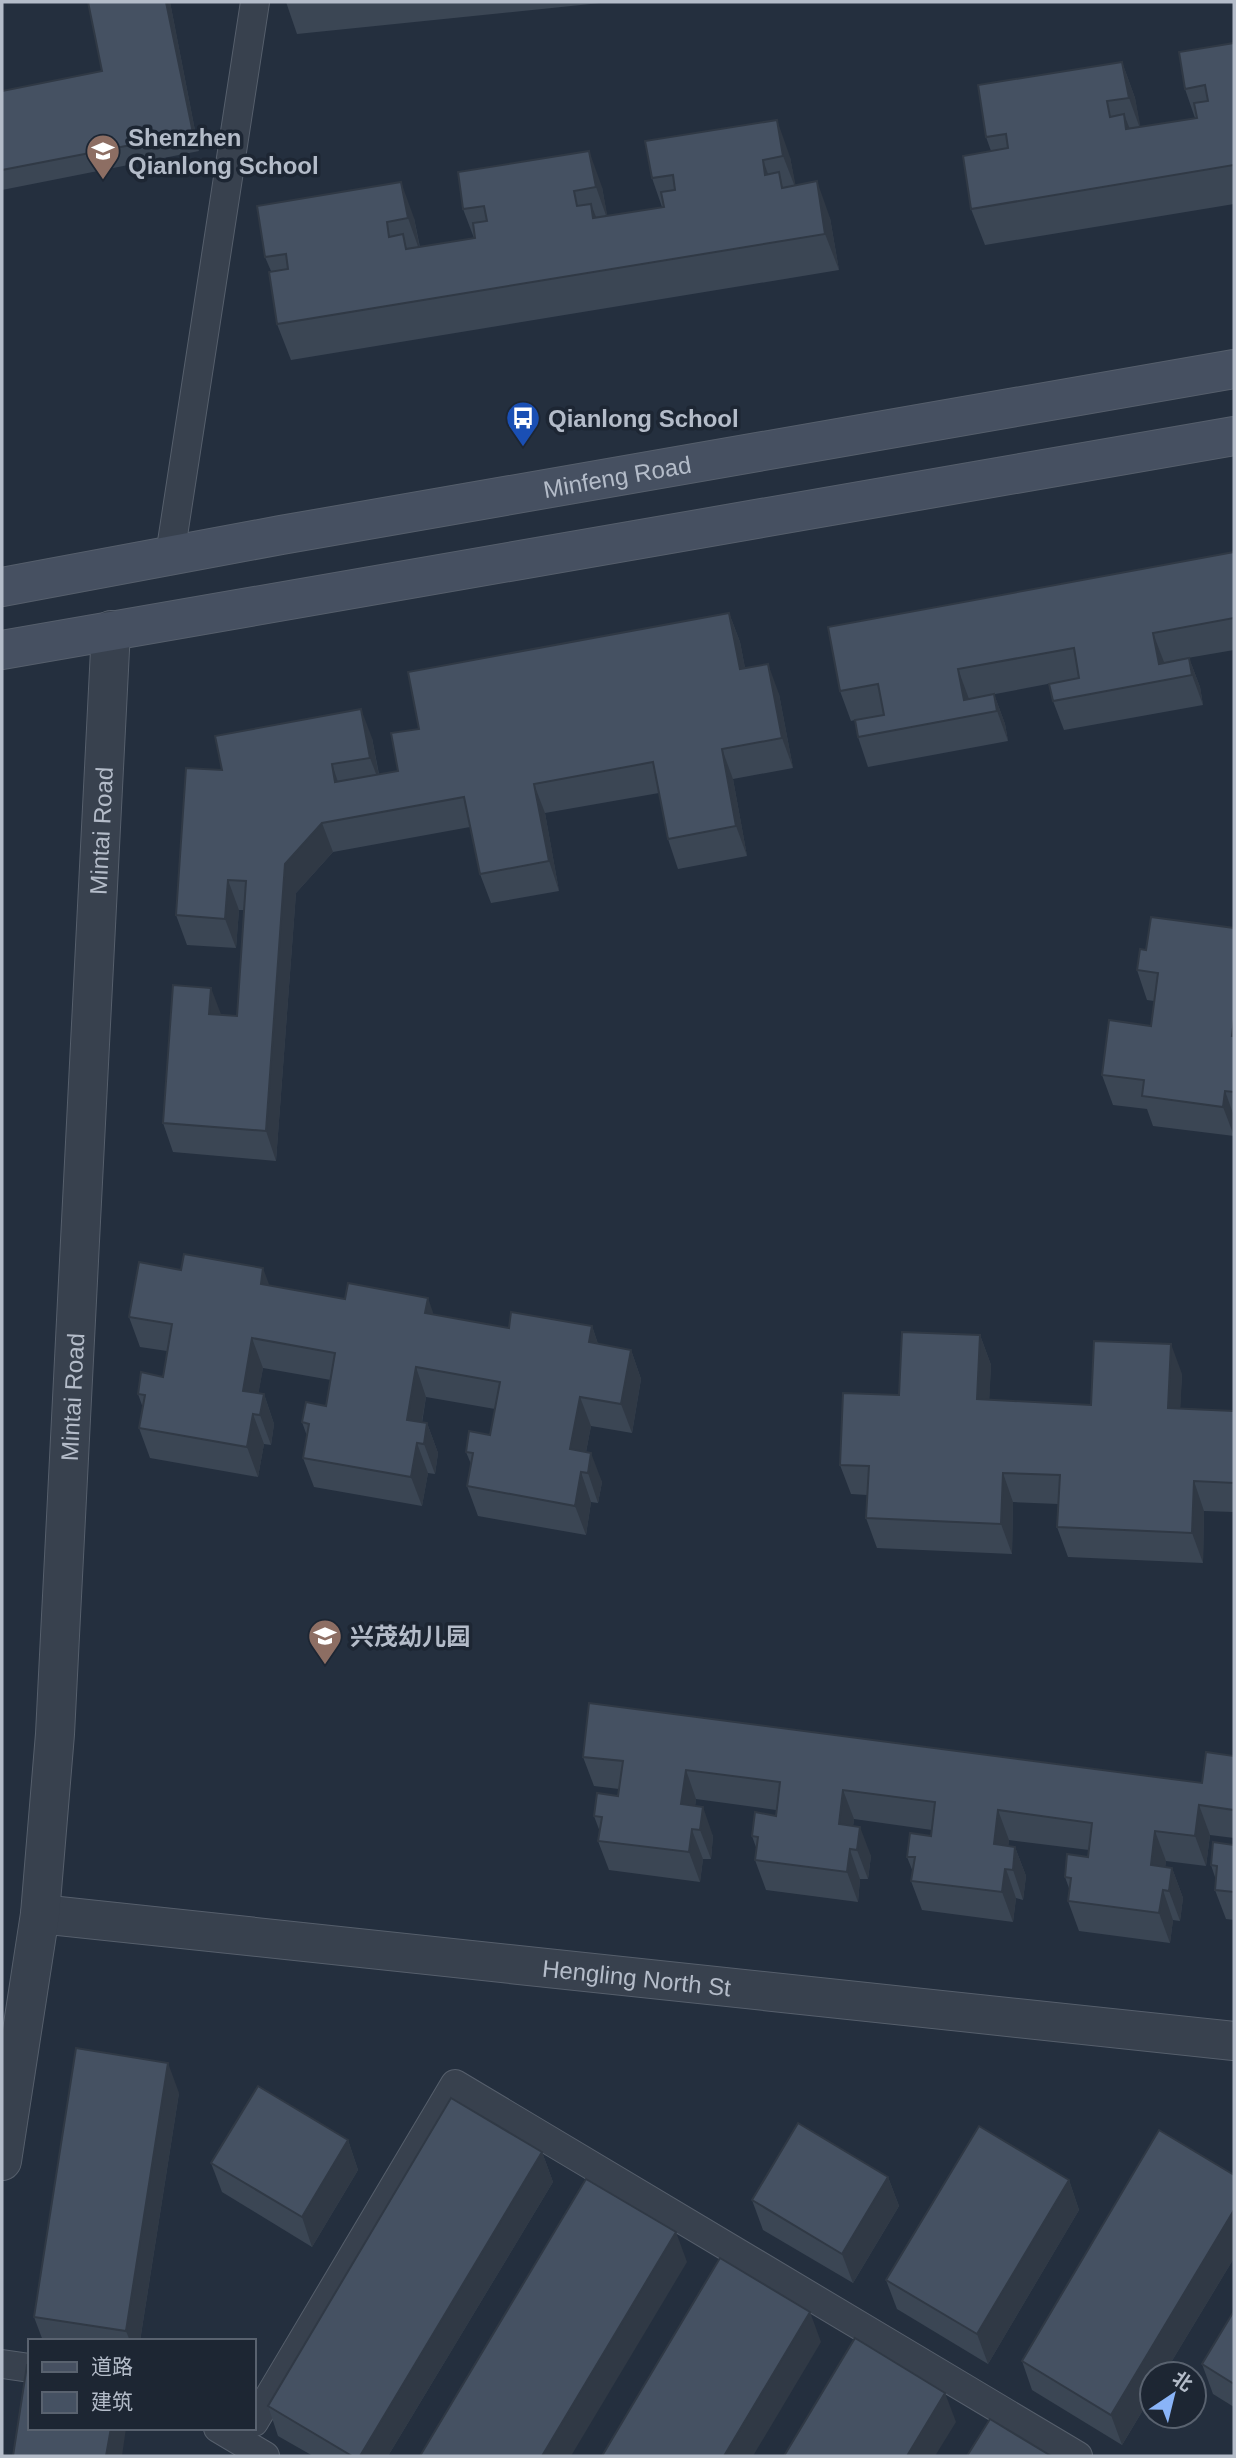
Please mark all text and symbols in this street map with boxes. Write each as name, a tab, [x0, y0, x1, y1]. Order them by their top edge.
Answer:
place label: Shenzhen Qianlong School	[128, 124, 319, 179]
school or university icon: Shenzhen Qianlong School	[84, 132, 122, 181]
bus stop icon: Qianlong School	[504, 399, 542, 448]
place label: Qianlong School	[548, 405, 739, 432]
street label: Minfeng Road	[541, 450, 693, 503]
street label: Mintai Road	[84, 766, 118, 895]
street label: Mintai Road	[55, 1332, 89, 1462]
school or university icon: 兴茂幼儿园	[306, 1617, 344, 1666]
place label: 兴茂幼儿园	[350, 1623, 470, 1650]
street label: Hengling North St	[541, 1954, 733, 2001]
legend	[28, 2339, 256, 2430]
text: 道路	[91, 2355, 133, 2378]
north arrow	[1138, 2360, 1208, 2430]
text: 北	[1169, 2367, 1196, 2396]
text: 建筑	[91, 2390, 133, 2413]

